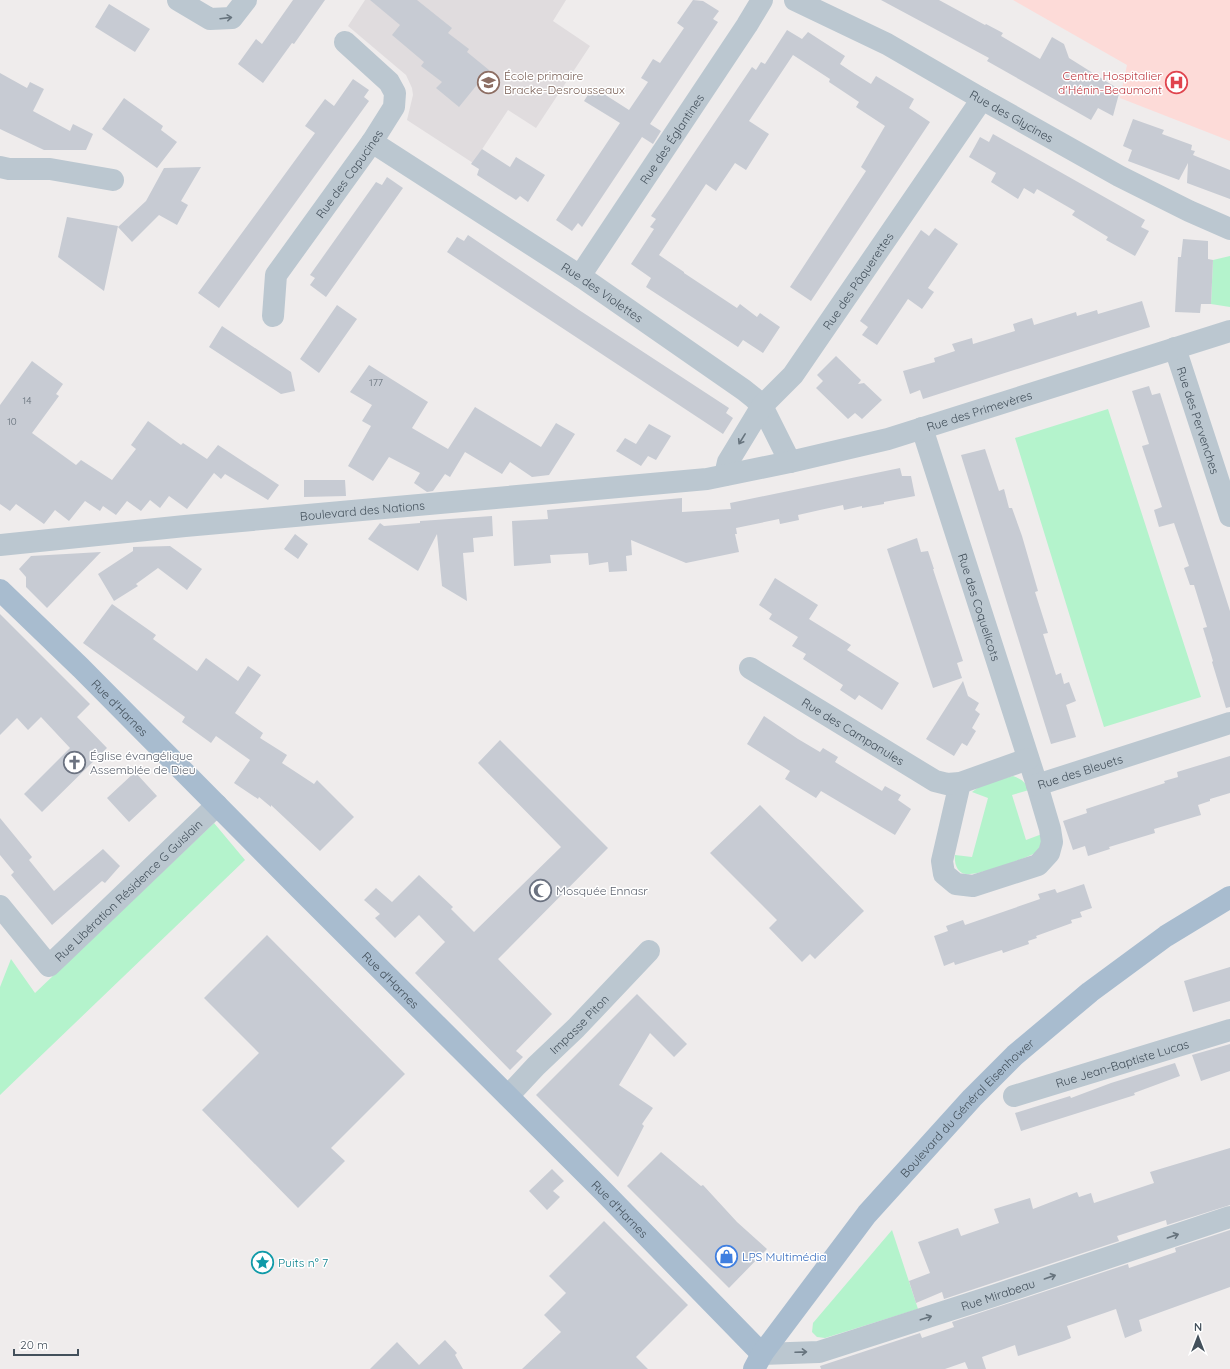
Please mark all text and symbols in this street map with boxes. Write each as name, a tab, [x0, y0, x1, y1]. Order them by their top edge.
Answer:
one-way arrow	[219, 14, 232, 22]
place label: École primaire Bracke-Desrousseaux	[504, 68, 625, 97]
place label: Centre Hospitalier d'Hénin-Beaumont	[1058, 68, 1162, 97]
school or university icon: École primaire Bracke-Desrousseaux	[475, 69, 501, 95]
hospital icon: Centre Hospitalier d'Hénin-Beaumont	[1164, 69, 1190, 95]
street label: Rue des Glycines	[967, 86, 1057, 145]
street label: Rue des Églantines	[636, 90, 707, 187]
street label: Rue des Capucines	[312, 126, 386, 221]
street label: Rue des Pâquerettes	[819, 229, 896, 332]
street label: Rue des Violettes	[559, 259, 646, 325]
street label: Rue des Pervenches	[1174, 365, 1223, 476]
house number: 177	[369, 376, 383, 389]
street label: Rue des Primevères	[925, 386, 1034, 434]
house number: 14	[23, 394, 31, 407]
house number: 10	[7, 415, 17, 428]
one-way arrow	[737, 433, 745, 445]
street label: Boulevard des Nations	[299, 497, 426, 523]
street label: Rue des Coquelicots	[955, 551, 1004, 663]
street label: Rue d'Harnes	[89, 676, 152, 739]
street label: Rue des Campanules	[799, 694, 908, 768]
place label: Église évangélique Assemblée de Dieu	[90, 748, 196, 777]
church icon: Église évangélique Assemblée de Dieu	[62, 749, 88, 775]
street label: Rue des Bleuets	[1035, 750, 1125, 792]
street label: Rue Libération Résidence G Guislain	[51, 816, 205, 964]
mosque icon: Mosquée Ennasr	[528, 877, 554, 903]
place label: Mosquée Ennasr	[556, 883, 648, 898]
street label: Rue d'Harnes	[359, 948, 423, 1011]
street label: Impasse Piton	[546, 991, 612, 1057]
street label: Boulevard du Général Eisenhower	[897, 1035, 1037, 1180]
street label: Rue Jean-Baptiste Lucas	[1054, 1035, 1191, 1090]
street label: Rue d'Harnes	[589, 1177, 652, 1241]
one-way arrow	[1166, 1232, 1179, 1239]
shop icon: LPS Multimédia	[714, 1243, 740, 1269]
place icon: Puits n° 7	[250, 1249, 276, 1275]
place label: LPS Multimédia	[742, 1249, 827, 1264]
place label: Puits n° 7	[278, 1255, 328, 1270]
one-way arrow	[1043, 1273, 1055, 1281]
street label: Rue Mirabeau	[959, 1275, 1037, 1313]
one-way arrow	[919, 1314, 932, 1321]
north arrow	[1178, 1317, 1218, 1357]
text: N	[1194, 1320, 1202, 1334]
scale bar	[14, 1331, 78, 1357]
text: 20 m	[20, 1337, 48, 1352]
one-way arrow	[794, 1349, 807, 1356]

